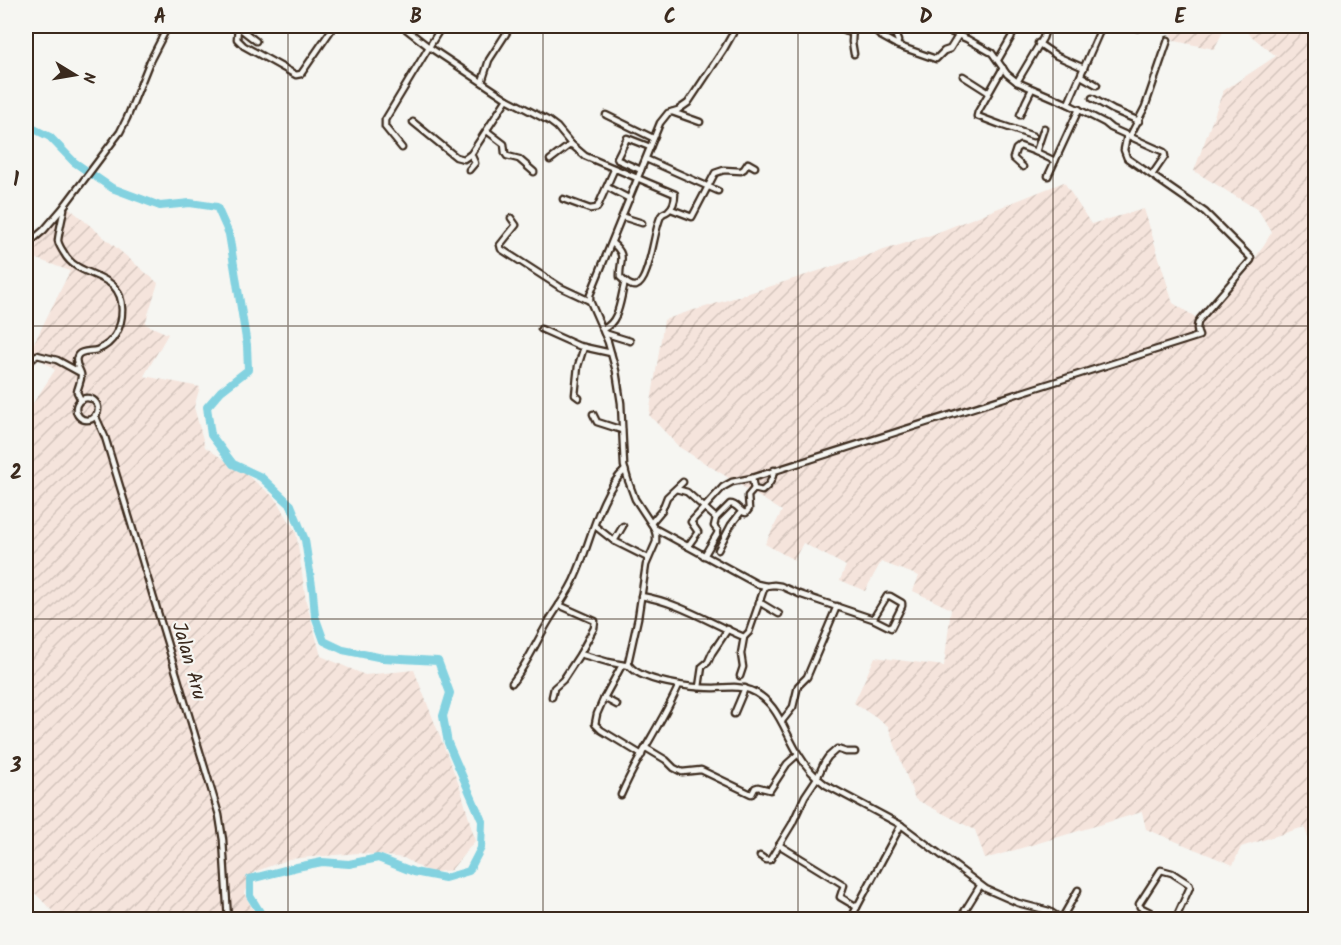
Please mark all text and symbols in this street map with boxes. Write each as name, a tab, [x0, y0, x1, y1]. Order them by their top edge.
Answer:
text: A	[154, 2, 166, 34]
text: B	[410, 2, 422, 34]
text: C	[664, 2, 676, 34]
text: D	[919, 2, 933, 34]
text: E	[1174, 2, 1186, 34]
north arrow	[45, 45, 105, 105]
text: N	[75, 70, 101, 85]
text: 1	[13, 165, 19, 197]
text: 2	[10, 458, 22, 490]
street label: Jalan Aru	[162, 618, 215, 704]
text: 3	[10, 751, 22, 783]

